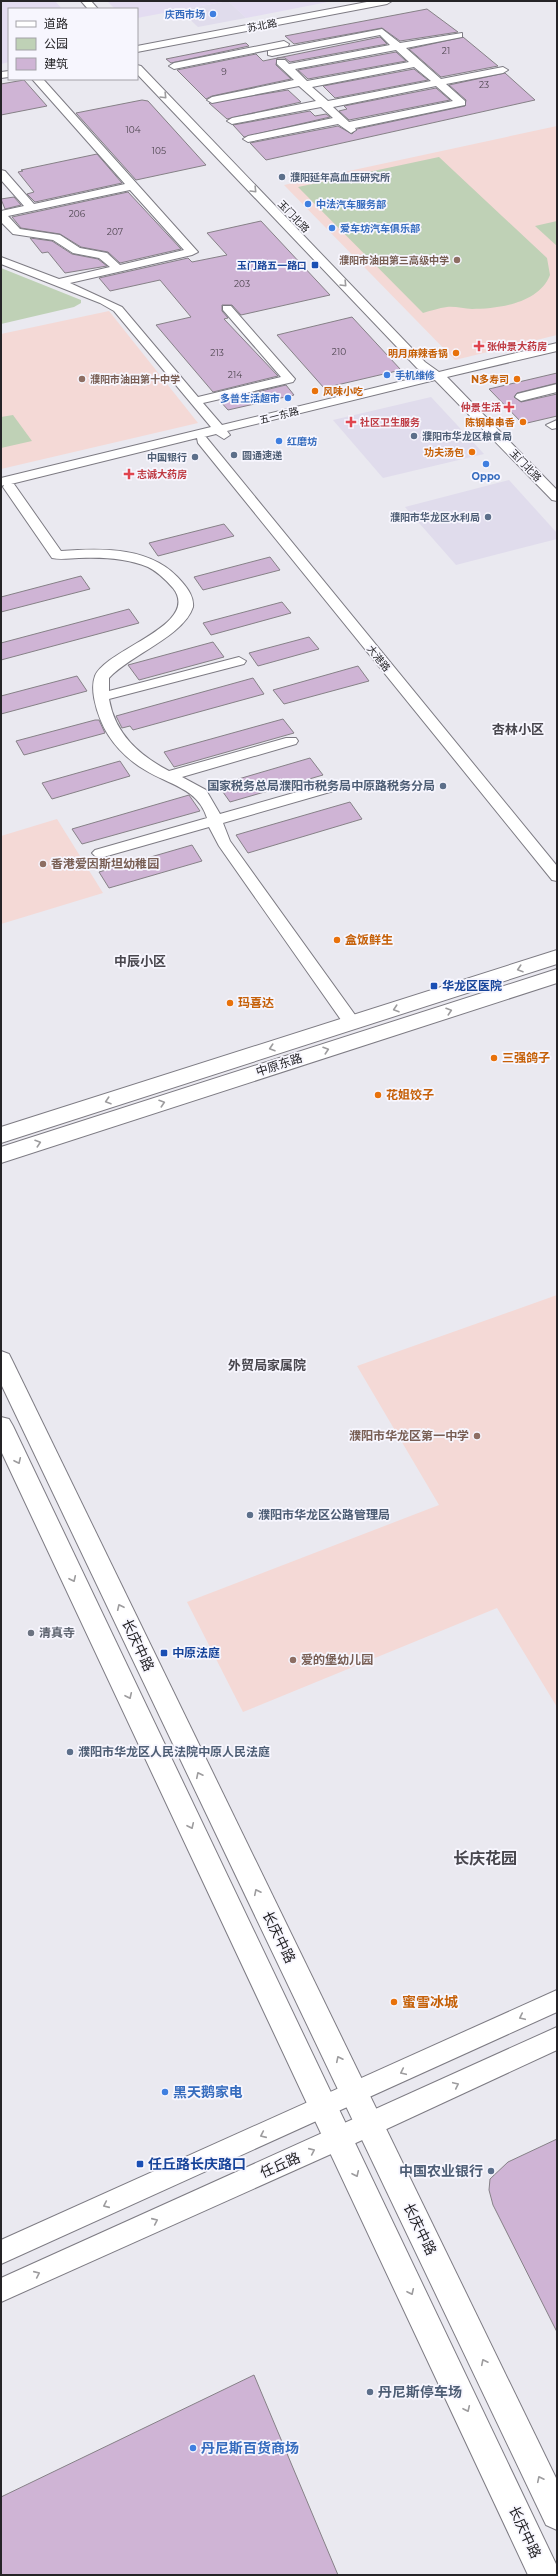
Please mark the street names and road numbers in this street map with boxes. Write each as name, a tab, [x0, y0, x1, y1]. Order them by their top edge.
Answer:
street label: 苏北路	[246, 16, 278, 35]
street label: 玉门北路	[275, 197, 312, 235]
street label: 五一东路	[258, 404, 300, 427]
street label: 玉门北路	[507, 446, 544, 484]
street label: 大港路	[364, 643, 393, 674]
street label: 中原东路	[254, 1050, 304, 1079]
street label: 长庆中路	[118, 1616, 158, 1674]
street label: 长庆中路	[259, 1908, 299, 1966]
street label: 任丘路	[257, 2148, 303, 2182]
street label: 长庆中路	[400, 2200, 440, 2258]
street label: 长庆中路	[505, 2503, 545, 2561]

